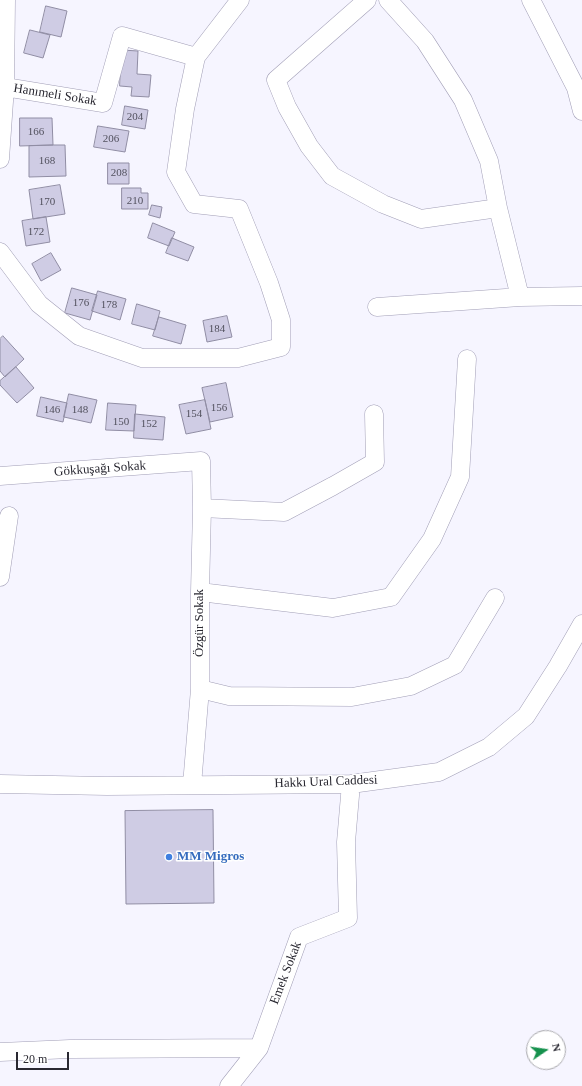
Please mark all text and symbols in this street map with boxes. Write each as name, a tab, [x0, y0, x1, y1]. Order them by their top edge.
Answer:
street label: Hanımeli Sokak	[12, 81, 98, 109]
house number: 204	[127, 110, 143, 124]
house number: 166	[28, 125, 44, 139]
house number: 206	[103, 132, 119, 146]
house number: 168	[39, 154, 55, 168]
house number: 208	[111, 166, 127, 180]
house number: 210	[127, 194, 143, 208]
house number: 170	[39, 195, 55, 209]
house number: 172	[28, 225, 44, 239]
house number: 176	[73, 296, 89, 310]
house number: 178	[101, 298, 117, 312]
house number: 184	[209, 322, 225, 336]
house number: 156	[211, 401, 227, 415]
house number: 146	[44, 403, 60, 417]
house number: 148	[72, 403, 88, 417]
house number: 154	[186, 407, 202, 421]
house number: 150	[113, 415, 129, 429]
house number: 152	[141, 417, 157, 431]
street label: Gökkuşağı Sokak	[54, 458, 146, 480]
street label: Özgür Sokak	[192, 589, 208, 657]
street label: Hakkı Ural Caddesi	[274, 772, 378, 792]
place label: MM Migros	[177, 849, 244, 865]
marker: MM Migros	[164, 852, 174, 862]
street label: Emek Sokak	[267, 939, 305, 1007]
north arrow	[526, 1030, 566, 1070]
text: N	[550, 1042, 563, 1053]
scale bar	[18, 1044, 71, 1070]
text: 20 m	[23, 1052, 47, 1066]

